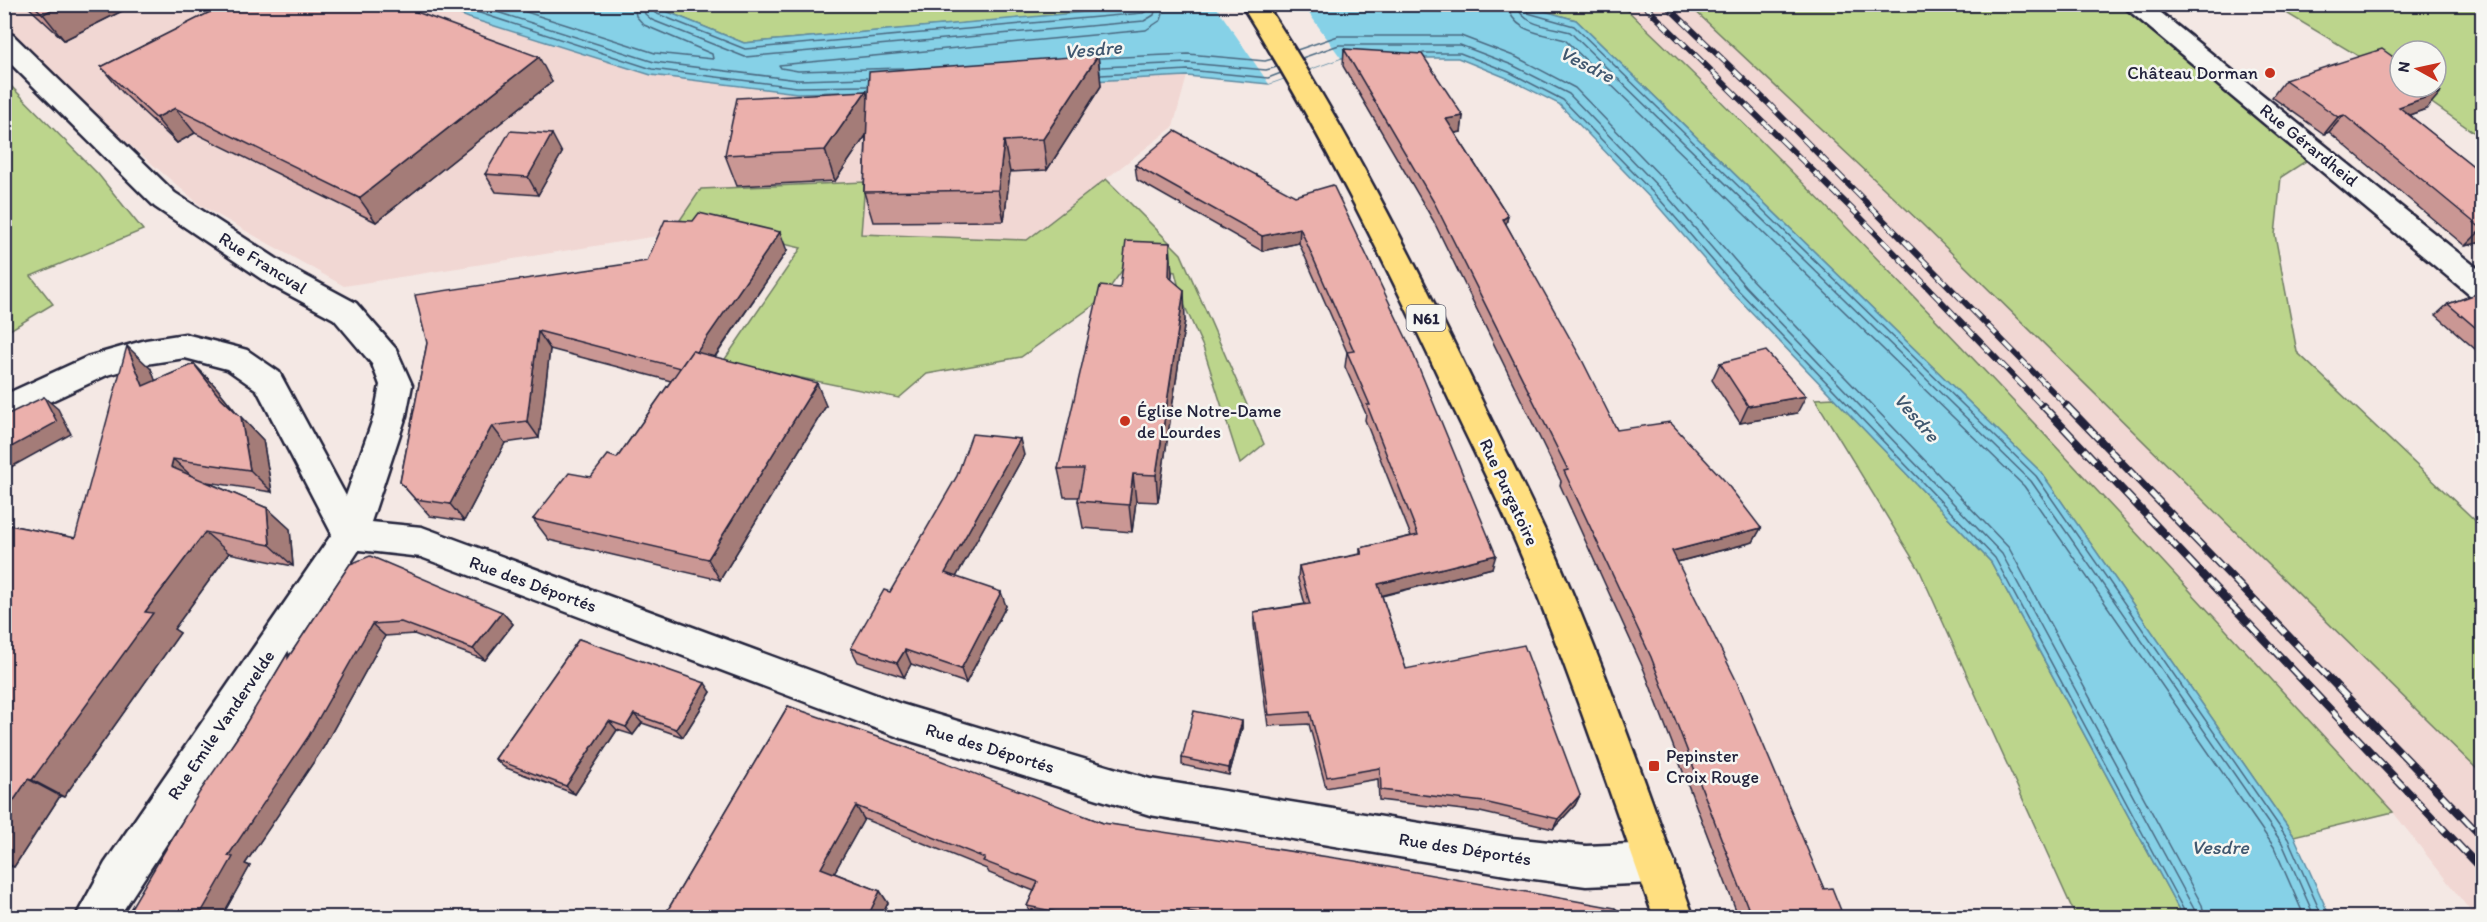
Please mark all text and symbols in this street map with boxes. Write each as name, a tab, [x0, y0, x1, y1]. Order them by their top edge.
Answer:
water label: Vesdre	[1063, 34, 1124, 63]
north arrow	[2388, 39, 2448, 99]
water label: Vesdre	[1556, 40, 1619, 88]
text: N	[2393, 60, 2414, 74]
place label: Château Dorman	[2127, 62, 2258, 84]
marker: Château Dorman	[2263, 66, 2277, 80]
street label: Rue Gérardheid	[2255, 99, 2363, 192]
street label: Rue Francval	[215, 227, 311, 299]
road number: N61	[1406, 305, 1446, 331]
water label: Vesdre	[1889, 387, 1946, 448]
place label: Église Notre-Dame de Lourdes	[1137, 400, 1281, 443]
marker: Église Notre-Dame de Lourdes	[1118, 414, 1132, 428]
street label: Rue Purgatoire	[1475, 435, 1543, 549]
street label: Rue des Déportés	[466, 551, 600, 617]
street label: Rue Emile Vandervelde	[163, 646, 279, 804]
street label: Rue des Déportés	[923, 718, 1057, 778]
place label: Pepinster Croix Rouge	[1666, 745, 1759, 788]
marker: Pepinster Croix Rouge	[1647, 759, 1661, 773]
street label: Rue des Déportés	[1397, 828, 1533, 870]
water label: Vesdre	[2191, 835, 2250, 859]

